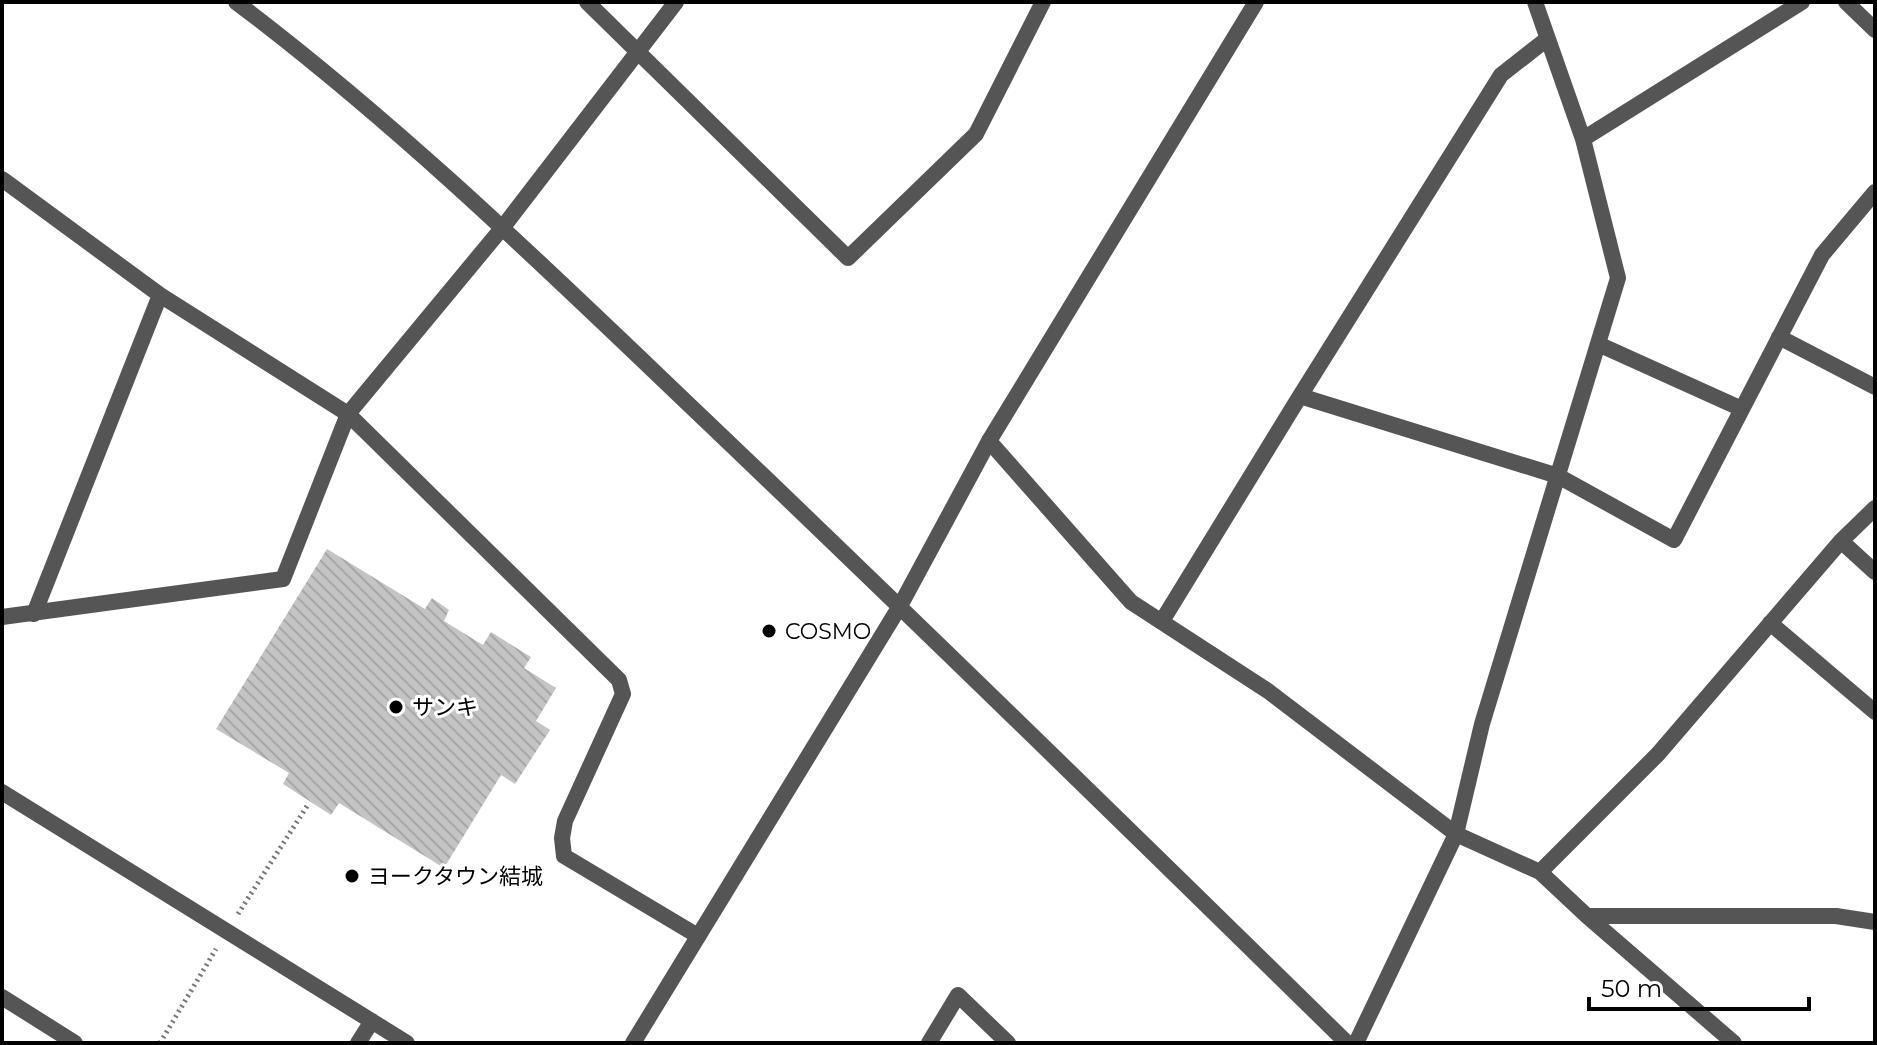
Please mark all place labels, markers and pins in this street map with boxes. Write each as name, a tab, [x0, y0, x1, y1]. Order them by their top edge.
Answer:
place label: COSMO	[785, 618, 871, 645]
marker: COSMO	[760, 622, 778, 640]
place label: サンキ	[412, 694, 478, 721]
marker: サンキ	[387, 698, 405, 716]
place label: ヨークタウン結城	[368, 863, 543, 890]
marker: ヨークタウン結城	[343, 867, 361, 885]

